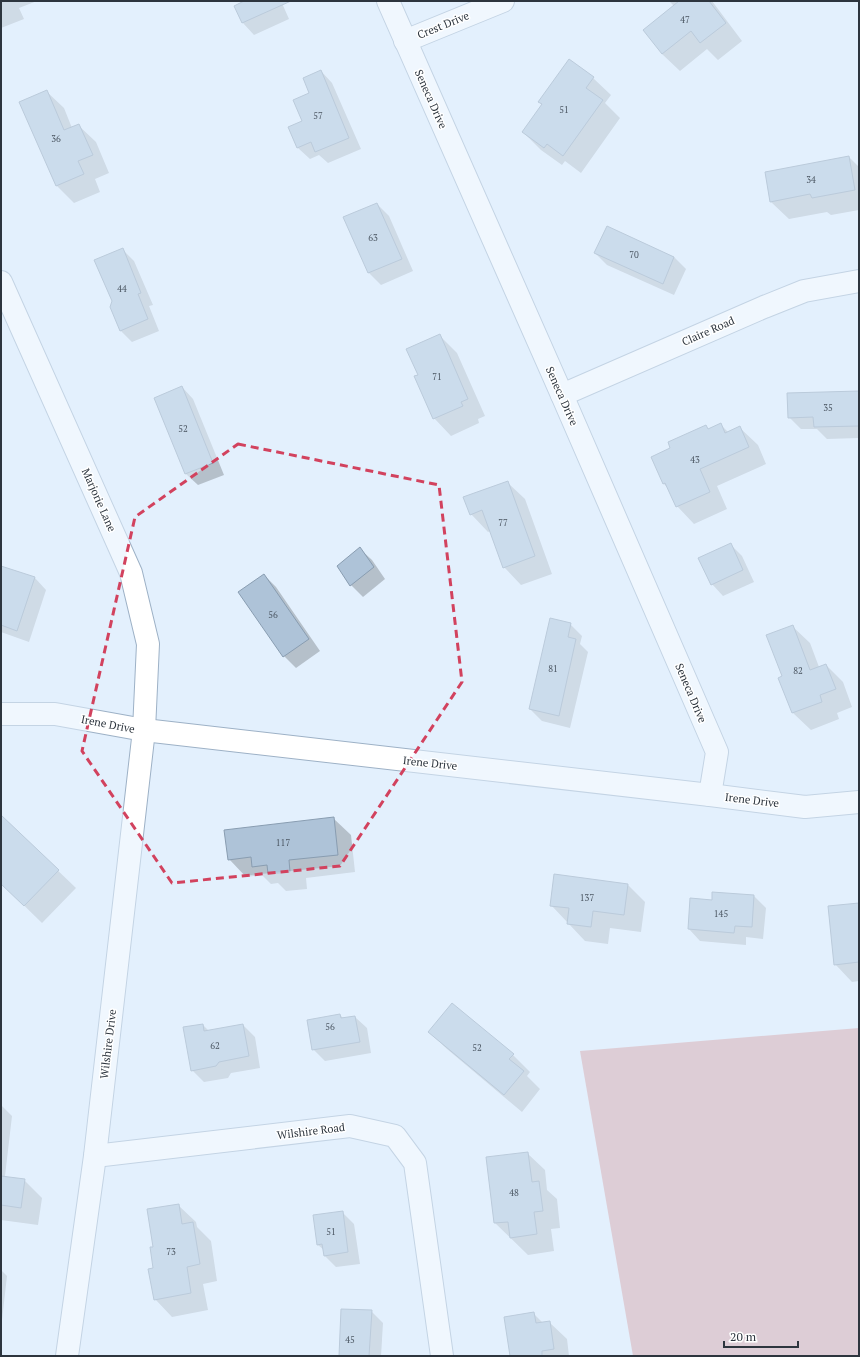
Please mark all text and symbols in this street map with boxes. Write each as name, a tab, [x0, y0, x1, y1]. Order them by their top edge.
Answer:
street label: Crest Drive	[415, 8, 471, 42]
house number: 47	[680, 14, 690, 26]
street label: Seneca Drive	[412, 67, 450, 131]
house number: 51	[559, 104, 569, 116]
house number: 57	[313, 110, 323, 122]
house number: 36	[51, 133, 61, 145]
house number: 34	[806, 174, 816, 186]
house number: 63	[368, 232, 378, 244]
house number: 70	[629, 249, 639, 261]
house number: 44	[117, 283, 127, 295]
street label: Claire Road	[679, 313, 737, 349]
street label: Seneca Drive	[543, 364, 581, 428]
house number: 71	[432, 371, 442, 383]
house number: 35	[823, 402, 833, 414]
house number: 52	[178, 423, 188, 435]
house number: 43	[690, 454, 700, 466]
street label: Marjorie Lane	[79, 466, 119, 534]
house number: 77	[498, 517, 508, 529]
house number: 56	[268, 609, 278, 621]
street label: Seneca Drive	[672, 661, 710, 725]
house number: 81	[548, 663, 558, 675]
house number: 82	[793, 665, 803, 677]
street label: Irene Drive	[80, 712, 137, 736]
street label: Irene Drive	[402, 753, 458, 773]
street label: Irene Drive	[724, 790, 780, 810]
house number: 117	[276, 837, 290, 849]
house number: 137	[580, 892, 594, 904]
house number: 145	[714, 908, 728, 920]
street label: Wilshire Drive	[97, 1008, 119, 1080]
house number: 56	[325, 1021, 335, 1033]
house number: 62	[210, 1040, 220, 1052]
house number: 52	[472, 1042, 482, 1054]
street label: Wilshire Road	[276, 1120, 346, 1142]
house number: 48	[509, 1187, 519, 1199]
house number: 51	[326, 1226, 336, 1238]
house number: 73	[166, 1246, 176, 1258]
scale bar	[724, 1323, 798, 1349]
text: 20 m	[730, 1329, 757, 1344]
house number: 45	[345, 1334, 355, 1346]

